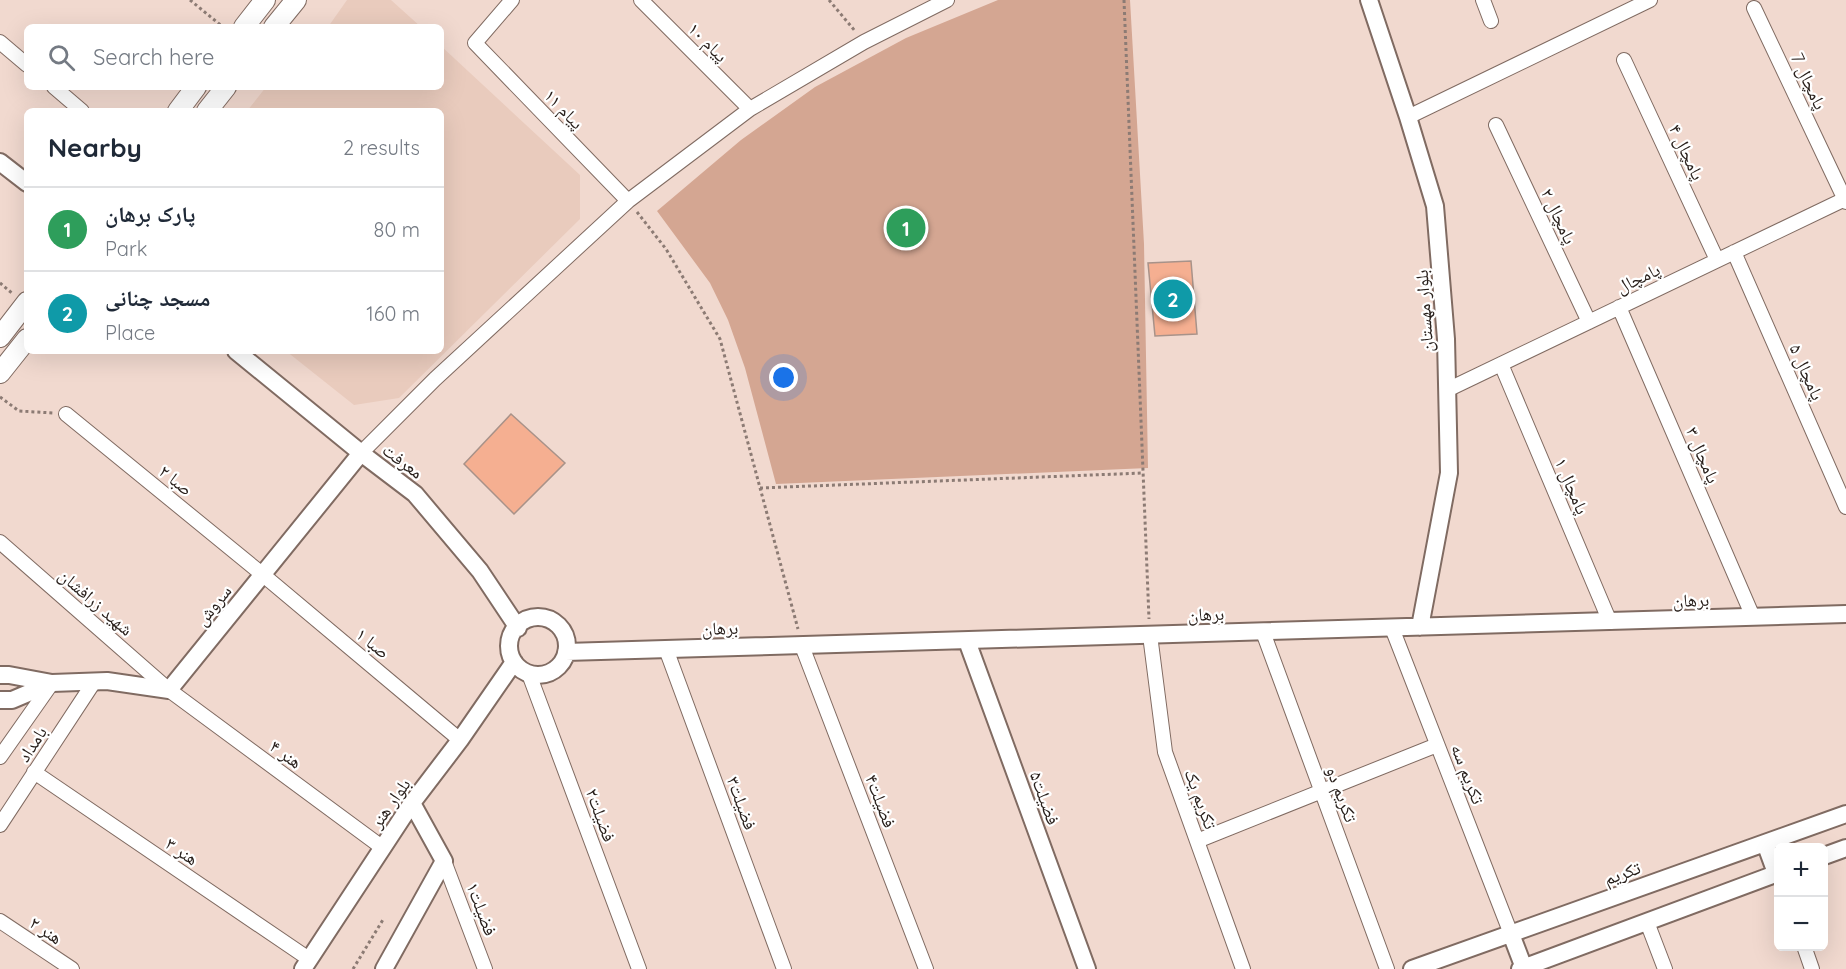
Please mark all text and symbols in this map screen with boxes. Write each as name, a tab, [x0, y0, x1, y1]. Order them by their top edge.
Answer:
street label: پیام ۱۰	[683, 17, 733, 67]
search box	[24, 24, 444, 90]
icon: search	[45, 41, 78, 74]
text: Search here	[93, 43, 214, 71]
street label: پامچال 7	[1786, 49, 1832, 113]
street label: پیام ۱۱	[539, 84, 589, 135]
street label: پامچال ۴	[1664, 120, 1710, 184]
text: Nearby	[48, 131, 142, 164]
text: 2 results	[343, 135, 420, 160]
street label: پامچال ۲	[1536, 184, 1582, 248]
text: پارک برهان	[105, 200, 195, 228]
pin: 1	[886, 206, 926, 250]
text: 1	[64, 217, 71, 242]
text: 80 m	[374, 217, 420, 242]
text: Park	[105, 236, 147, 261]
street label: پامچال	[1612, 258, 1664, 299]
street label: بلوار مهستان	[1410, 269, 1438, 353]
pin: 2	[1154, 276, 1192, 322]
text: مسجد چنانی	[105, 284, 210, 312]
text: 2	[62, 301, 73, 326]
text: 160 m	[366, 301, 420, 326]
text: Place	[105, 320, 155, 345]
street label: پامچال ۵	[1784, 340, 1830, 404]
your location	[769, 363, 798, 392]
street label: پامچال ۳	[1681, 423, 1725, 487]
street label: معرفت	[378, 438, 428, 484]
street label: پامچال ۱	[1550, 454, 1594, 518]
street label: صبا ۲	[154, 459, 198, 501]
street label: شهید زرافشان	[54, 563, 138, 641]
street label: سروش	[190, 580, 236, 630]
street label: برهان	[1672, 588, 1710, 612]
street label: برهان	[1187, 602, 1225, 626]
street label: برهان	[701, 616, 739, 640]
street label: صبا ۱	[351, 622, 395, 664]
street label: بامداد	[12, 722, 52, 766]
street label: هنر ۴	[265, 735, 307, 773]
street label: تکریم سه	[1445, 741, 1490, 808]
street label: تکریم دو	[1320, 763, 1363, 826]
street label: تکریم یک	[1179, 766, 1222, 833]
street label: فضیلت۵	[1025, 768, 1065, 828]
street label: فضیلت۴	[860, 771, 902, 831]
street label: فضیلت۳	[722, 773, 762, 833]
street label: بلوار هنر	[364, 774, 415, 833]
street label: فضیلت۲	[581, 785, 621, 845]
street label: هنر ۳	[161, 832, 203, 870]
map controls	[1774, 843, 1828, 951]
button: +	[1774, 843, 1828, 897]
street label: تکریم	[1600, 856, 1644, 891]
street label: فضیلت۱	[461, 879, 503, 939]
button: −	[1774, 897, 1828, 951]
street label: هنر ۲	[25, 911, 67, 949]

